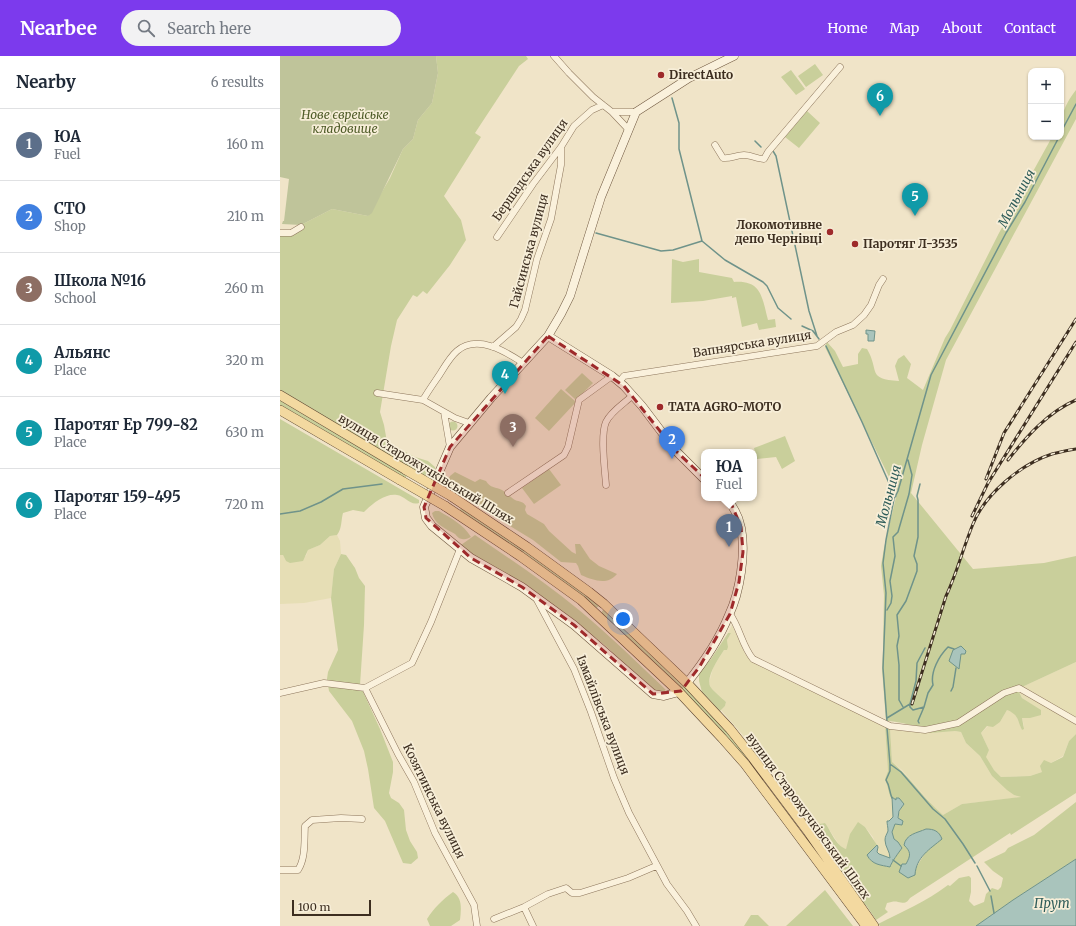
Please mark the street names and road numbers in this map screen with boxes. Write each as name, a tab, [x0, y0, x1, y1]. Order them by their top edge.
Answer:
street label: Бершадська вулиця	[489, 116, 570, 224]
street label: Гайсинська вулиця	[506, 192, 551, 310]
street label: Вапнярська вулиця	[692, 327, 812, 360]
street label: вулиця Старожучківський Шлях	[336, 410, 517, 527]
street label: Ізмайлівська вулиця	[574, 653, 633, 777]
street label: вулиця Старожучківський Шлях	[743, 730, 874, 902]
street label: Козятинська вулиця	[400, 741, 469, 861]

